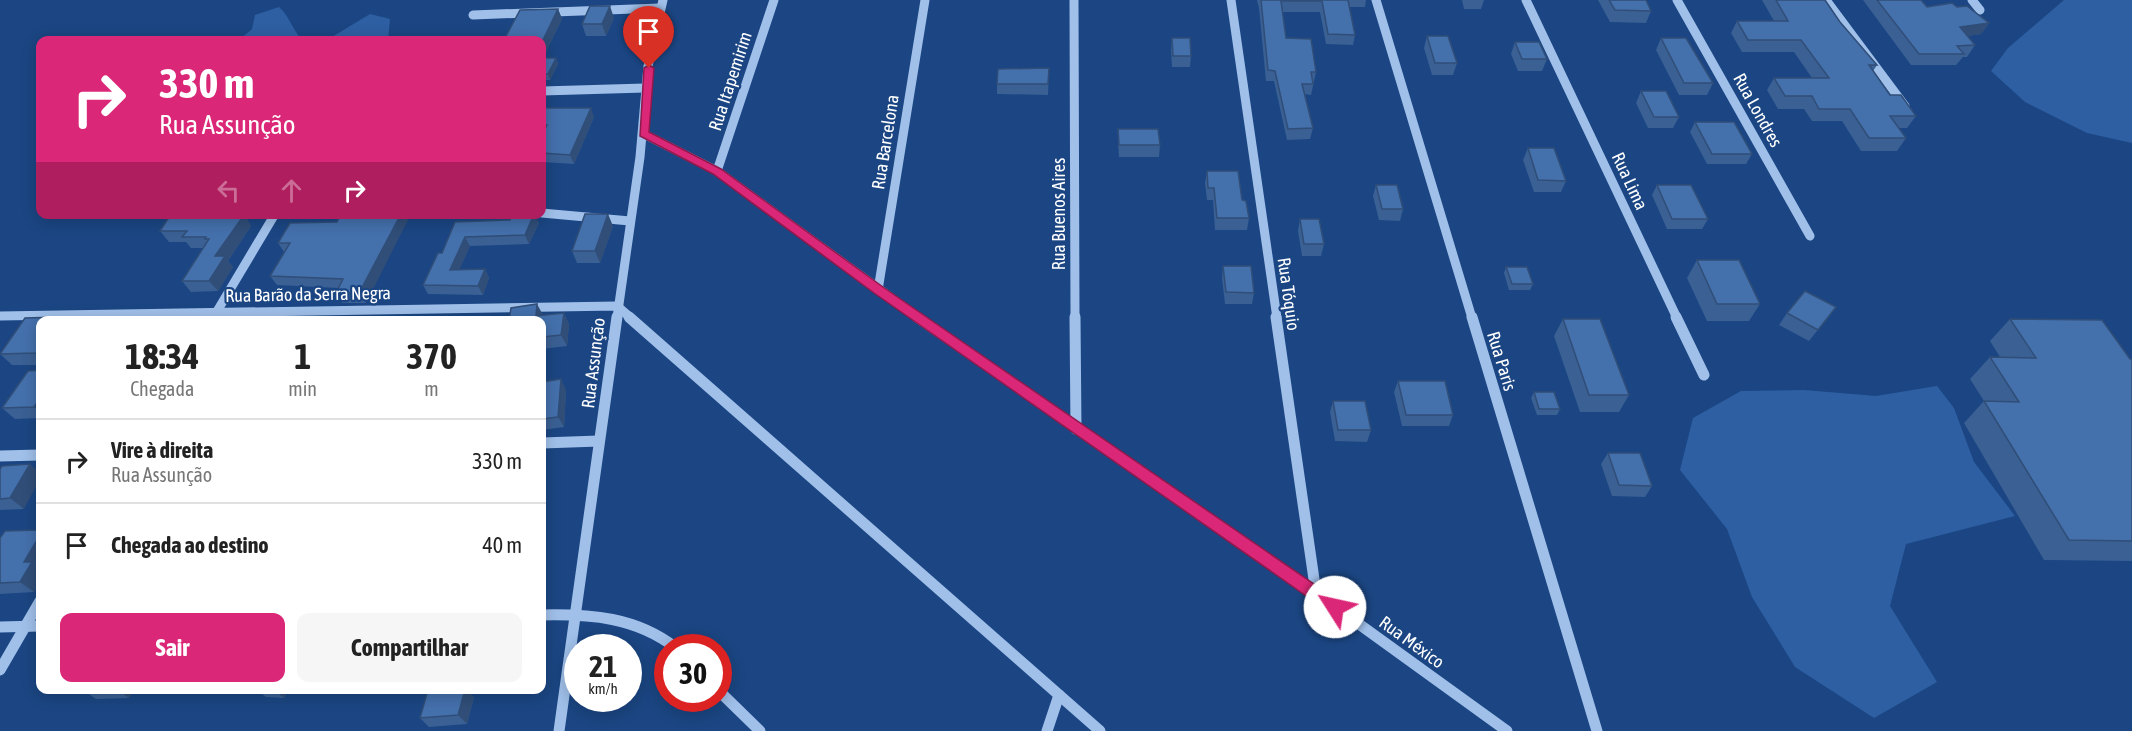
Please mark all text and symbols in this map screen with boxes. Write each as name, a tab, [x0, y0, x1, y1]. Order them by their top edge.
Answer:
pin	[623, 6, 674, 68]
icon: arrive	[632, 15, 665, 48]
street label: Rua Itapemirim	[704, 29, 756, 133]
text: 330 m	[159, 59, 254, 107]
icon: right	[60, 60, 138, 138]
street label: Rua Londres	[1729, 69, 1787, 151]
street label: Rua Barcelona	[867, 93, 903, 191]
text: Rua Assunção	[159, 109, 295, 140]
street label: Rua Lima	[1608, 149, 1652, 213]
street label: Rua Buenos Aires	[1048, 158, 1069, 270]
icon: left	[212, 174, 245, 207]
icon: ahead	[275, 174, 308, 207]
icon: right	[338, 174, 371, 207]
street label: Rua Tóquio	[1273, 256, 1305, 332]
street label: Rua Barão da Serra Negra	[225, 282, 391, 306]
street label: Rua Assunção	[577, 317, 609, 409]
street label: Rua Paris	[1483, 329, 1521, 393]
text: 18:34	[125, 335, 199, 377]
text: 1	[294, 335, 311, 377]
text: 370	[406, 335, 457, 377]
text: Chegada	[130, 377, 194, 400]
text: min	[288, 377, 317, 400]
text: m	[424, 377, 439, 400]
text: Vire à direita	[111, 437, 213, 463]
icon: right	[60, 445, 93, 478]
text: 330 m	[472, 448, 522, 474]
text: Rua Assunção	[111, 463, 212, 486]
icon: arrive	[60, 529, 93, 562]
text: Chegada ao destino	[111, 532, 269, 558]
text: 40 m	[482, 532, 522, 558]
position arrow	[1303, 575, 1367, 639]
street label: Rua México	[1375, 611, 1449, 673]
button: Sair	[60, 613, 285, 682]
button: Compartilhar	[297, 613, 522, 682]
speed limit sign: 30	[654, 634, 732, 712]
text: 21	[589, 649, 617, 683]
text: km/h	[588, 680, 618, 697]

